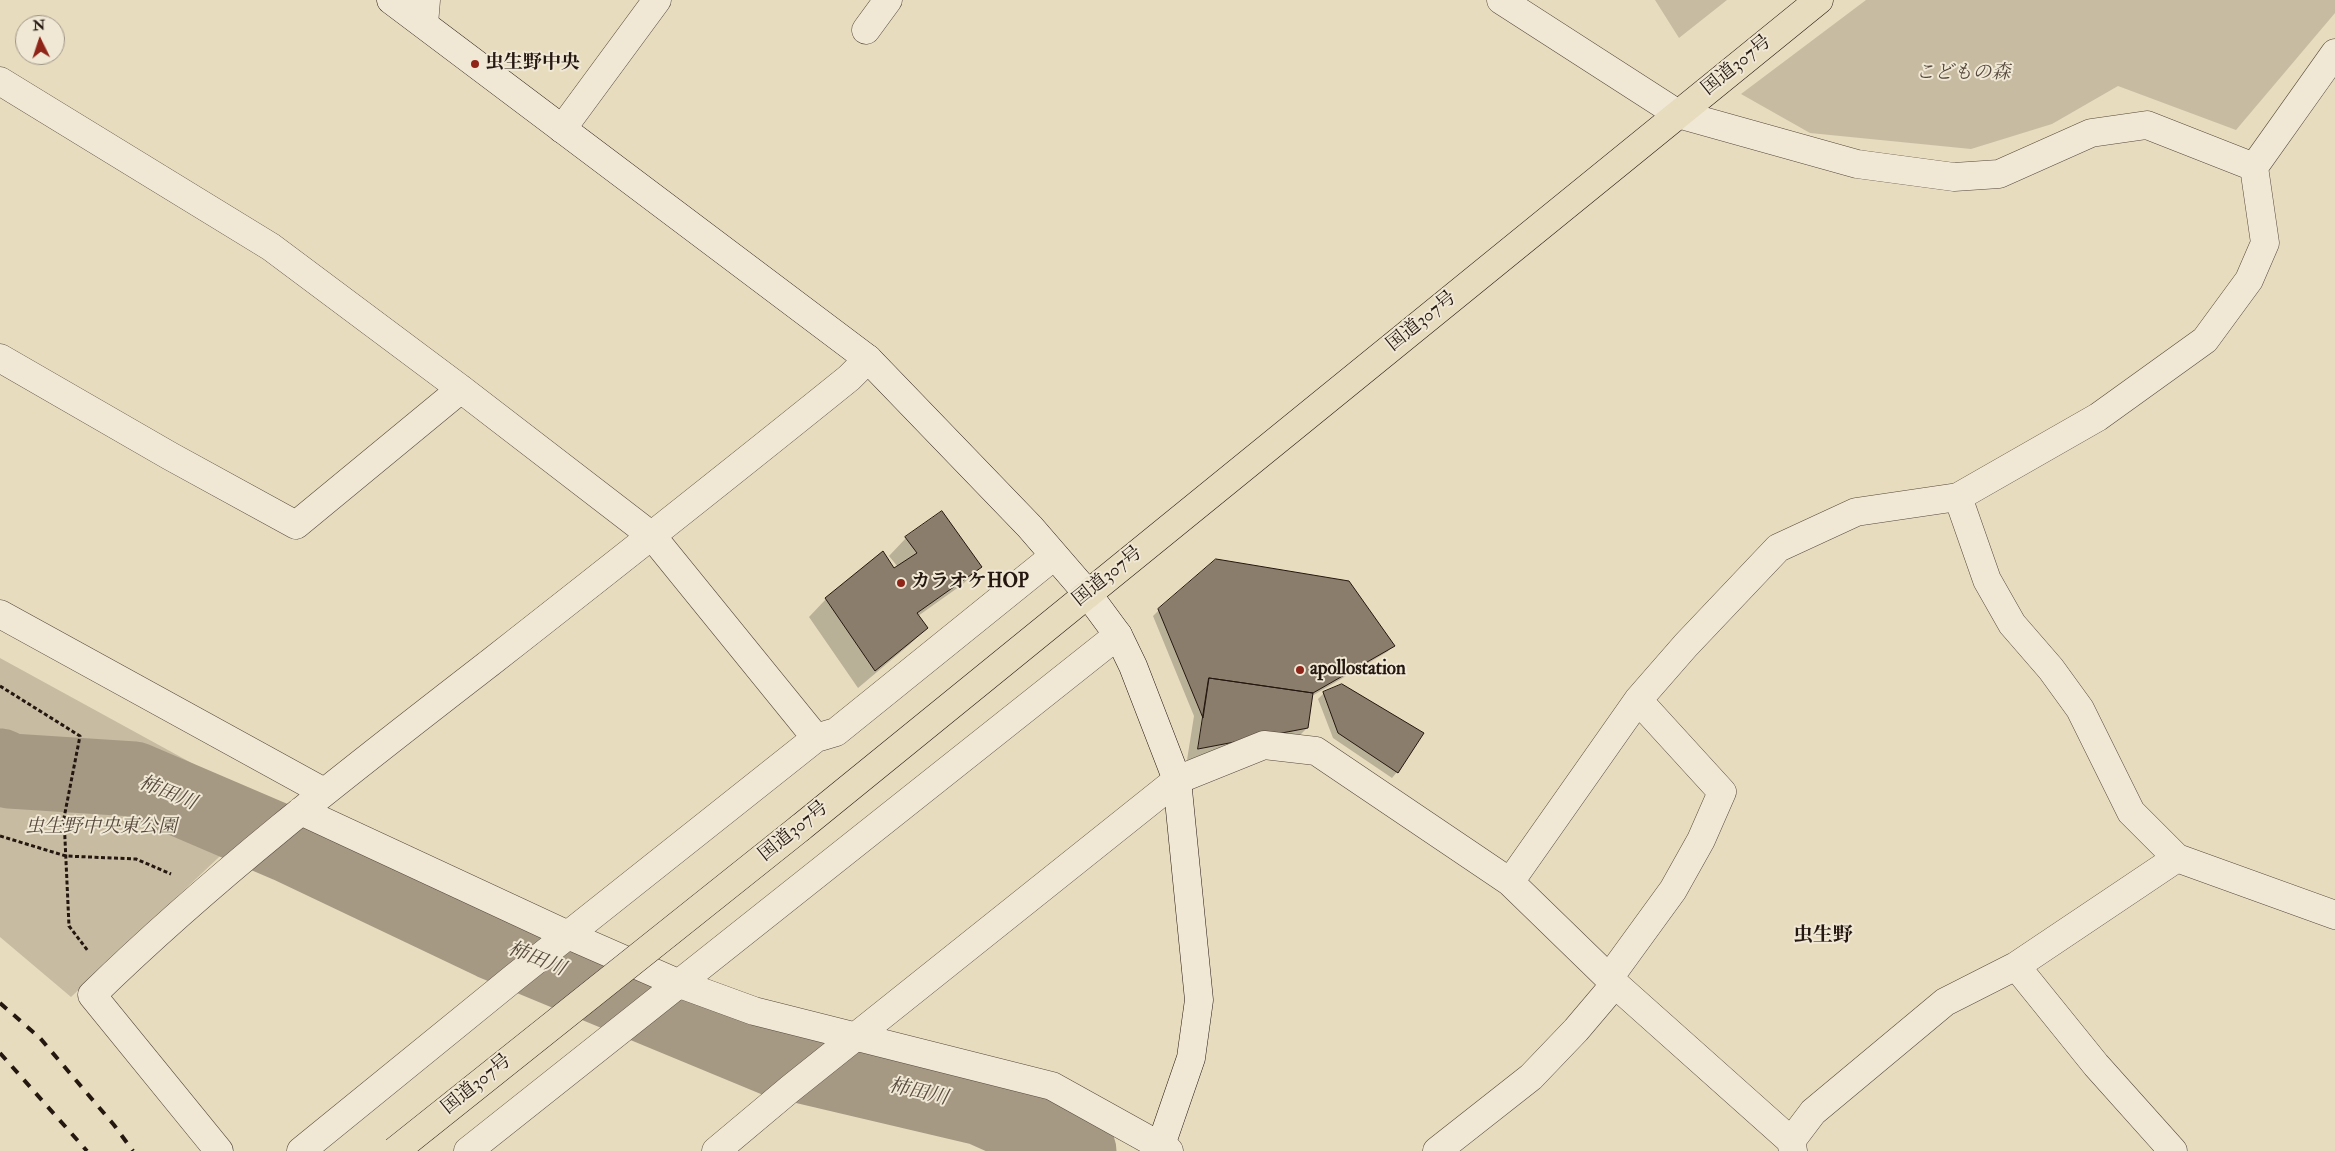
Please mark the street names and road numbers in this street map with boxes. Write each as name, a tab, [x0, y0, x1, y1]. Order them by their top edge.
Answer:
street label: 国道307号	[1698, 31, 1776, 101]
street label: 国道307号	[1383, 287, 1461, 357]
street label: 国道307号	[1069, 542, 1147, 612]
street label: 国道307号	[755, 797, 833, 867]
street label: 国道307号	[438, 1050, 516, 1120]

